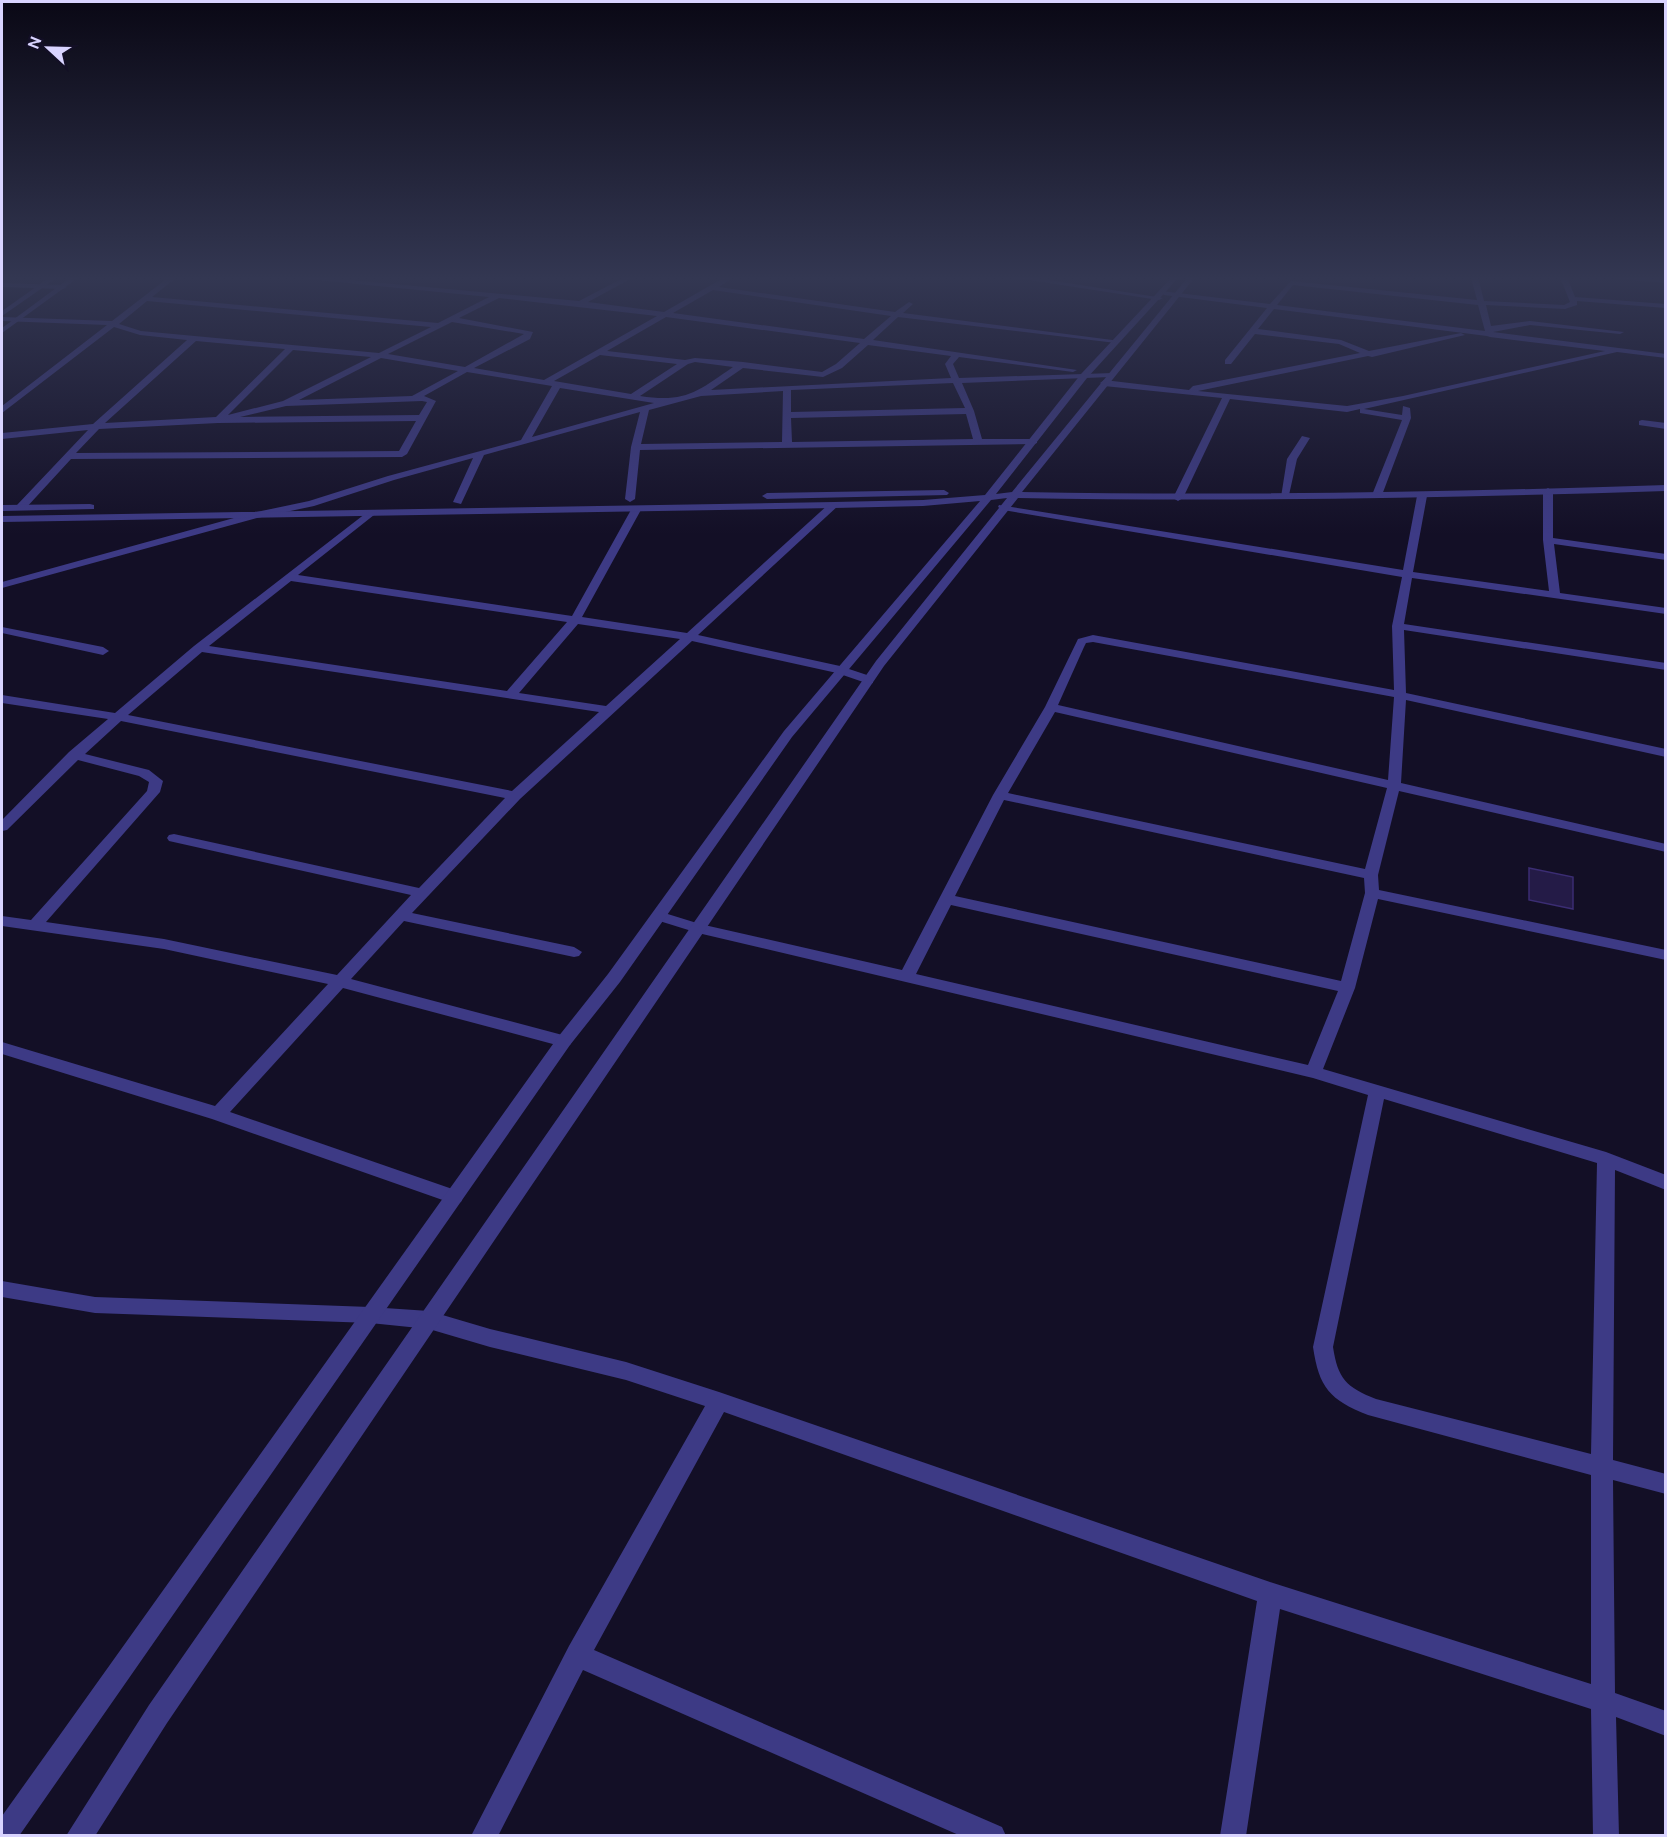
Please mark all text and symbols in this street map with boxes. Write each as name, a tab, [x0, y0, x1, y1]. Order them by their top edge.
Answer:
north arrow	[18, 18, 78, 78]
text: N	[24, 33, 45, 51]

